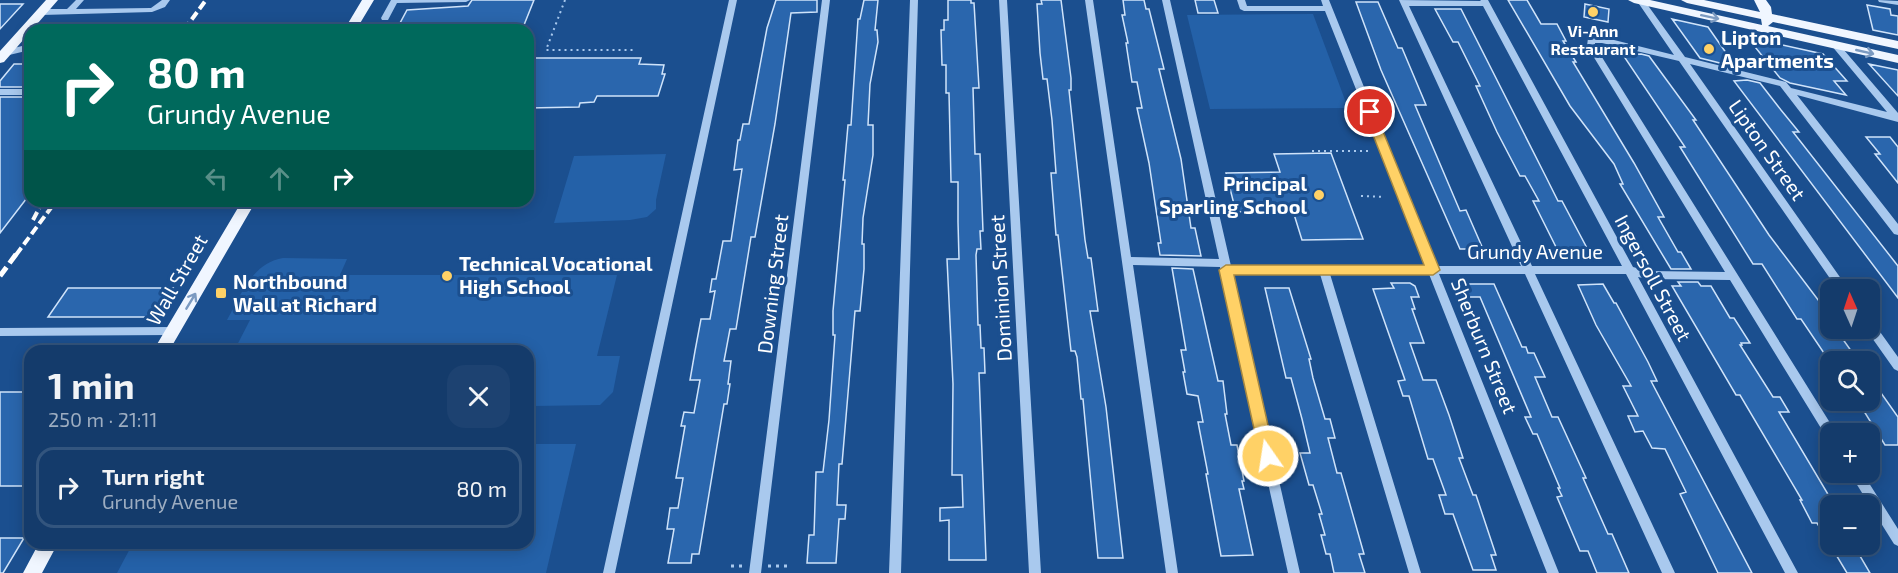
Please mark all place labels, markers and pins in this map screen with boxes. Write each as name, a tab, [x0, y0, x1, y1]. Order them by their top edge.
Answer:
marker: Vi-Ann Restaurant	[1586, 5, 1600, 19]
place label: Vi-Ann Restaurant	[1550, 21, 1636, 58]
place label: Lipton Apartments	[1721, 25, 1834, 72]
marker: Lipton Apartments	[1702, 42, 1716, 56]
pin	[1344, 86, 1395, 137]
place label: Principal Sparling School	[1159, 171, 1307, 218]
marker: Principal Sparling School	[1312, 188, 1326, 202]
place label: Technical Vocational High School	[459, 251, 653, 298]
place label: Northbound Wall at Richard	[233, 269, 377, 316]
marker: Technical Vocational High School	[440, 269, 454, 283]
marker: Northbound Wall at Richard	[214, 286, 228, 300]

